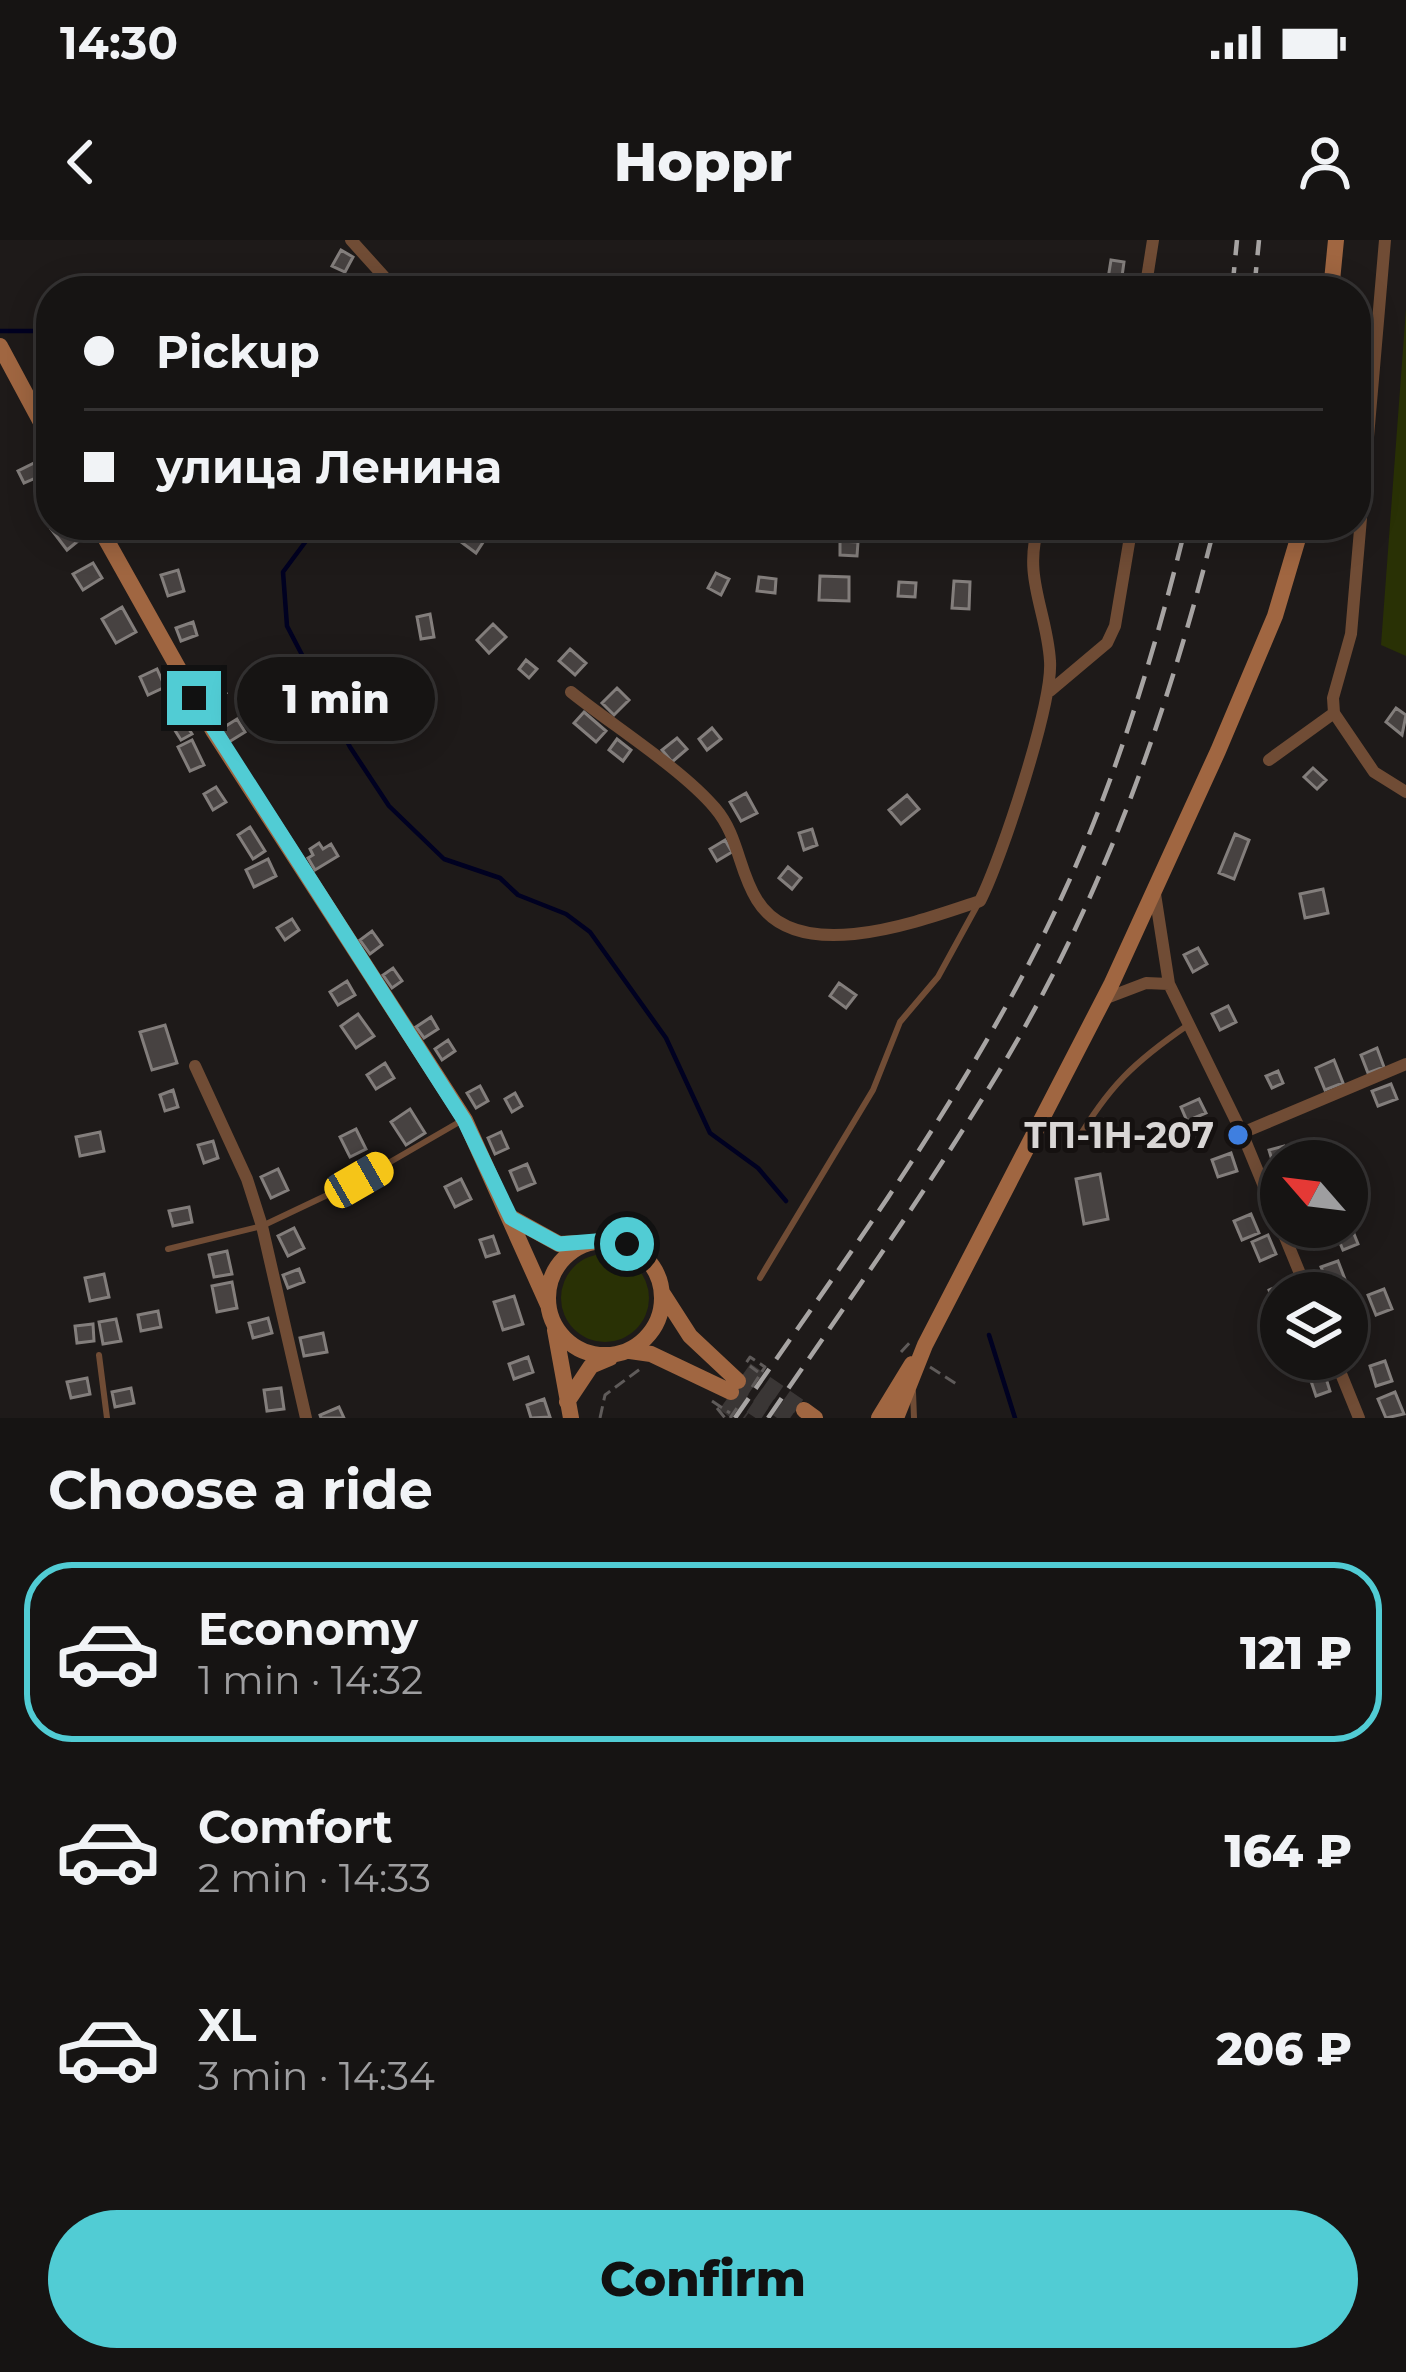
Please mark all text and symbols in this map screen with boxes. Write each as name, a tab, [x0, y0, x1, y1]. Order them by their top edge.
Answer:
text: 14:30	[60, 15, 178, 70]
icon: back	[48, 129, 114, 195]
text: Hoppr	[614, 129, 792, 195]
icon: person	[1292, 129, 1358, 195]
text: Pickup	[156, 324, 320, 379]
text: улица Ленина	[156, 439, 502, 494]
callout: 1 min	[236, 656, 434, 740]
route end	[167, 671, 221, 725]
text: 1 min	[282, 675, 390, 723]
place label: ТП-1Н-207	[1024, 1113, 1214, 1157]
marker: ТП-1Н-207	[1225, 1122, 1251, 1148]
north arrow	[1260, 1140, 1368, 1248]
map controls	[1260, 1140, 1368, 1380]
car	[319, 1146, 399, 1214]
route start	[600, 1217, 654, 1271]
button: layers	[1260, 1272, 1368, 1380]
text: Choose a ride	[48, 1457, 433, 1523]
icon: car	[54, 1598, 162, 1706]
text: Economy	[198, 1601, 418, 1656]
text: 121 ₽	[1240, 1625, 1352, 1680]
text: 1 min · 14:32	[198, 1656, 423, 1704]
icon: car	[54, 1796, 162, 1904]
text: Comfort	[198, 1799, 393, 1854]
text: 164 ₽	[1224, 1823, 1352, 1878]
text: 2 min · 14:33	[198, 1854, 431, 1902]
icon: car	[54, 1994, 162, 2102]
text: XL	[198, 1997, 256, 2052]
text: 206 ₽	[1216, 2021, 1352, 2076]
text: 3 min · 14:34	[198, 2052, 435, 2100]
button: Confirm	[48, 2210, 1358, 2348]

